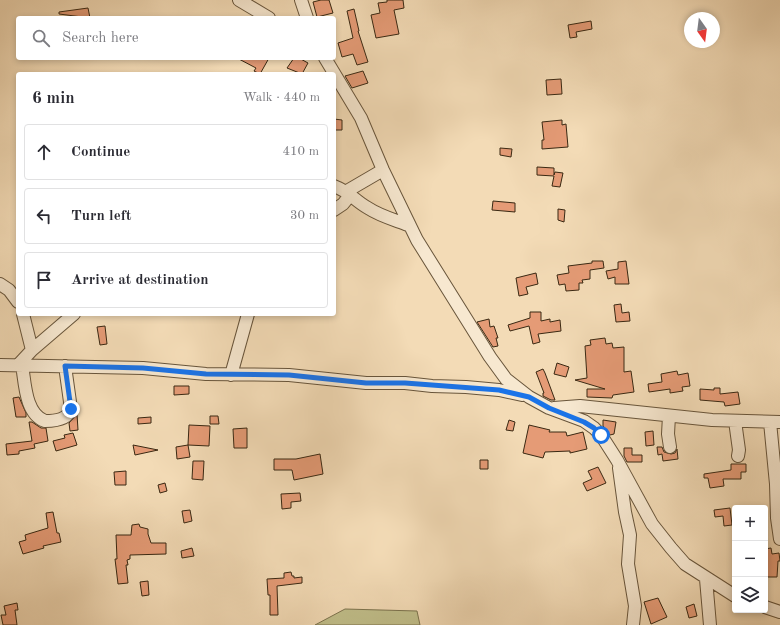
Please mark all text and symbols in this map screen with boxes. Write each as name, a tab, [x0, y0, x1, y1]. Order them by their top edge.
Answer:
north arrow	[684, 12, 720, 48]
search box	[16, 16, 336, 60]
icon: search	[30, 27, 52, 49]
text: Search here	[62, 31, 139, 46]
text: 6 min	[32, 90, 75, 107]
text: Walk · 440 m	[243, 91, 320, 104]
icon: ahead	[33, 141, 55, 163]
text: Continue	[71, 145, 130, 160]
text: 410 m	[282, 145, 319, 158]
icon: left	[33, 205, 55, 227]
text: Turn left	[71, 209, 131, 224]
text: 30 m	[290, 209, 319, 222]
icon: arrive	[33, 269, 55, 291]
text: Arrive at destination	[71, 273, 209, 288]
route end	[62, 400, 80, 418]
route start	[592, 426, 610, 444]
map controls	[732, 505, 768, 613]
button: +	[732, 505, 768, 541]
button: −	[732, 541, 768, 577]
button: layers	[732, 577, 768, 613]

